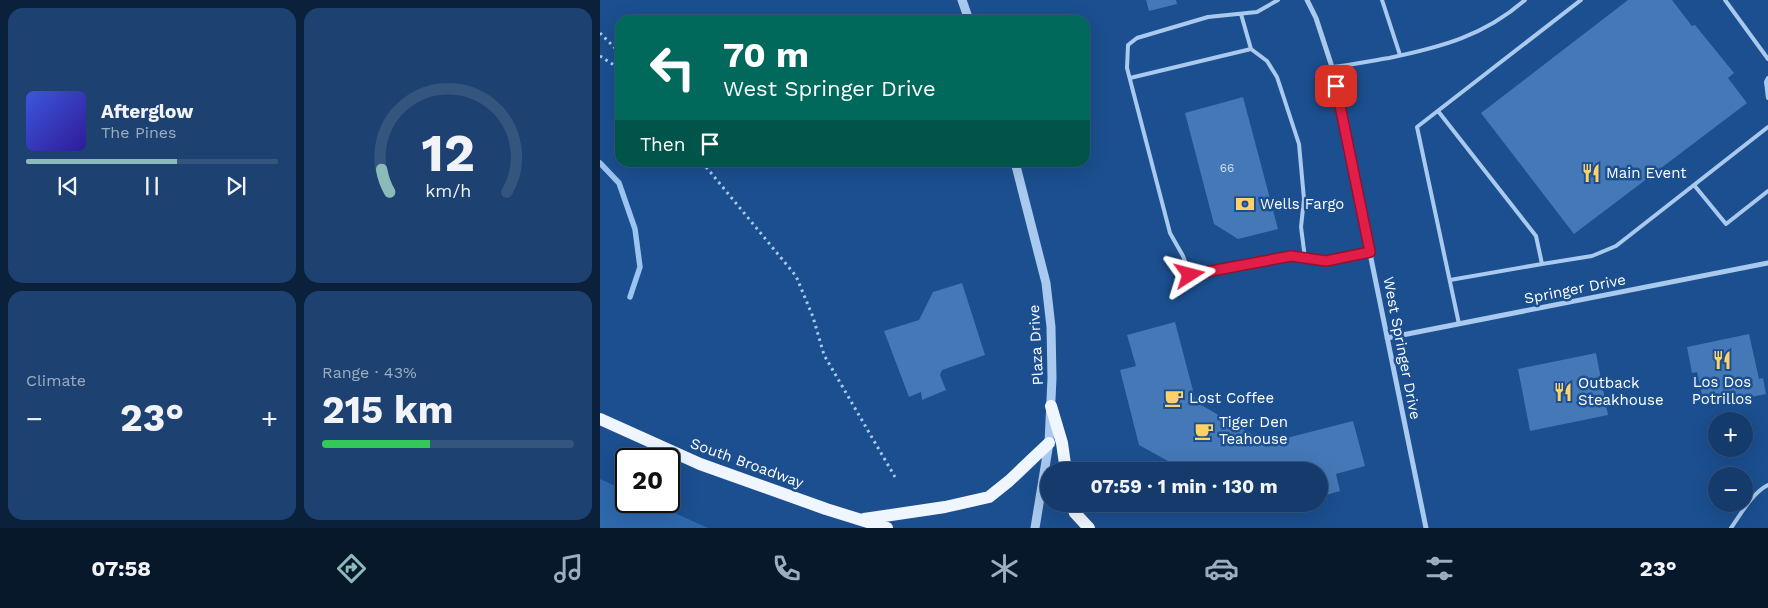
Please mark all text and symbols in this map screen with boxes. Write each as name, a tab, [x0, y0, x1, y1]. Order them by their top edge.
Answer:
text: 70 m	[723, 34, 809, 76]
icon: left	[640, 35, 705, 100]
pin	[1315, 65, 1357, 107]
icon: arrive	[1322, 72, 1350, 100]
text: West Springer Drive	[723, 76, 936, 101]
text: Afterglow	[101, 100, 193, 123]
text: The Pines	[101, 123, 177, 142]
text: 12	[421, 123, 475, 184]
icon: arrive	[696, 130, 724, 158]
text: Then	[640, 133, 686, 156]
house number: 66	[1220, 161, 1234, 175]
restaurant icon: Main Event	[1580, 162, 1602, 184]
place label: Main Event	[1606, 164, 1687, 182]
icon: previous	[54, 172, 82, 200]
icon: pause	[138, 172, 166, 200]
icon: next	[222, 172, 250, 200]
text: km/h	[425, 180, 471, 201]
bank icon: Wells Fargo	[1234, 193, 1256, 215]
place label: Wells Fargo	[1260, 195, 1344, 213]
position arrow	[1163, 248, 1215, 300]
street label: Springer Drive	[1523, 270, 1627, 308]
street label: West Springer Drive	[1379, 275, 1425, 421]
street label: Plaza Drive	[1025, 304, 1047, 386]
restaurant icon: Los Dos Potrillos	[1711, 349, 1733, 371]
text: Range · 43%	[322, 363, 417, 382]
text: Climate	[26, 371, 86, 390]
place label: Los Dos Potrillos	[1692, 373, 1752, 408]
place label: Outback Steakhouse	[1578, 374, 1664, 409]
restaurant icon: Outback Steakhouse	[1552, 381, 1574, 403]
cafe icon: Lost Coffee	[1163, 387, 1185, 409]
text: 215 km	[322, 388, 453, 432]
place label: Lost Coffee	[1189, 389, 1274, 407]
text: 23°	[120, 396, 184, 440]
text: −	[26, 402, 43, 435]
text: +	[261, 402, 278, 435]
map controls	[1708, 412, 1753, 512]
button: +	[1708, 412, 1753, 457]
place label: Tiger Den Teahouse	[1219, 413, 1288, 448]
cafe icon: Tiger Den Teahouse	[1193, 420, 1215, 442]
street label: South Broadway	[688, 434, 806, 492]
speed limit sign: 20	[615, 448, 680, 513]
button: −	[1708, 467, 1753, 512]
text: 07:59 · 1 min · 130 m	[1090, 475, 1278, 498]
icon: directions	[334, 551, 369, 586]
icon: music	[551, 551, 586, 586]
icon: phone	[769, 551, 804, 586]
icon: climate	[987, 551, 1022, 586]
icon: car	[1204, 551, 1239, 586]
icon: filters	[1422, 551, 1457, 586]
text: 07:58	[91, 556, 151, 581]
text: 23°	[1640, 556, 1677, 581]

